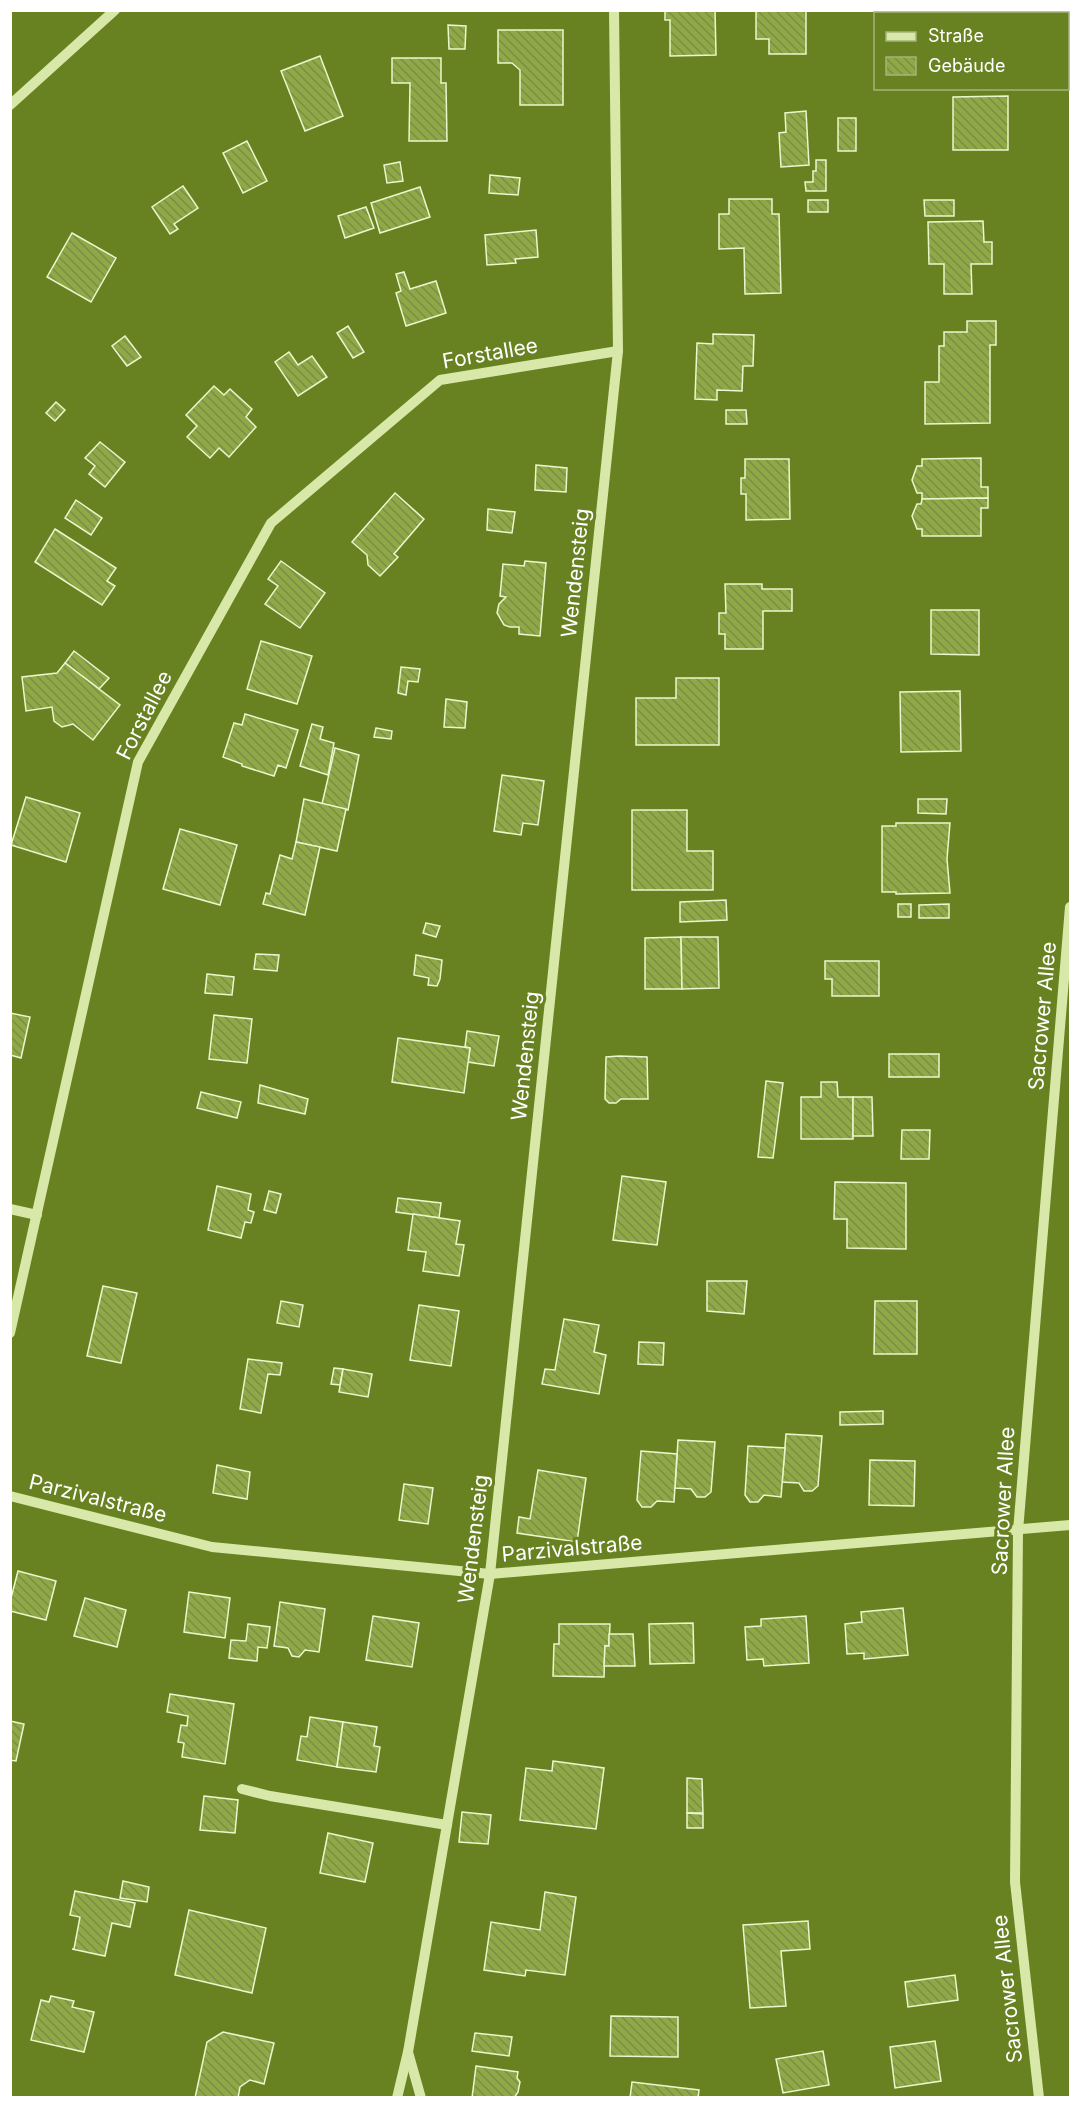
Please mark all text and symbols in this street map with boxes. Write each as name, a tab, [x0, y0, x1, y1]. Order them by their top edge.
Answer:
legend	[874, 12, 1069, 90]
text: Straße	[928, 25, 984, 46]
text: Gebäude	[928, 55, 1005, 76]
street label: Forstallee	[440, 332, 540, 374]
street label: Wendensteig	[556, 507, 594, 639]
street label: Forstallee	[111, 666, 177, 764]
street label: Sacrower Allee	[1023, 941, 1061, 1091]
street label: Wendensteig	[506, 990, 544, 1122]
street label: Sacrower Allee	[987, 1426, 1019, 1576]
street label: Parzivalstraße	[26, 1469, 170, 1527]
street label: Wendensteig	[453, 1473, 493, 1605]
street label: Parzivalstraße	[501, 1529, 643, 1567]
street label: Sacrower Allee	[987, 1914, 1027, 2064]

